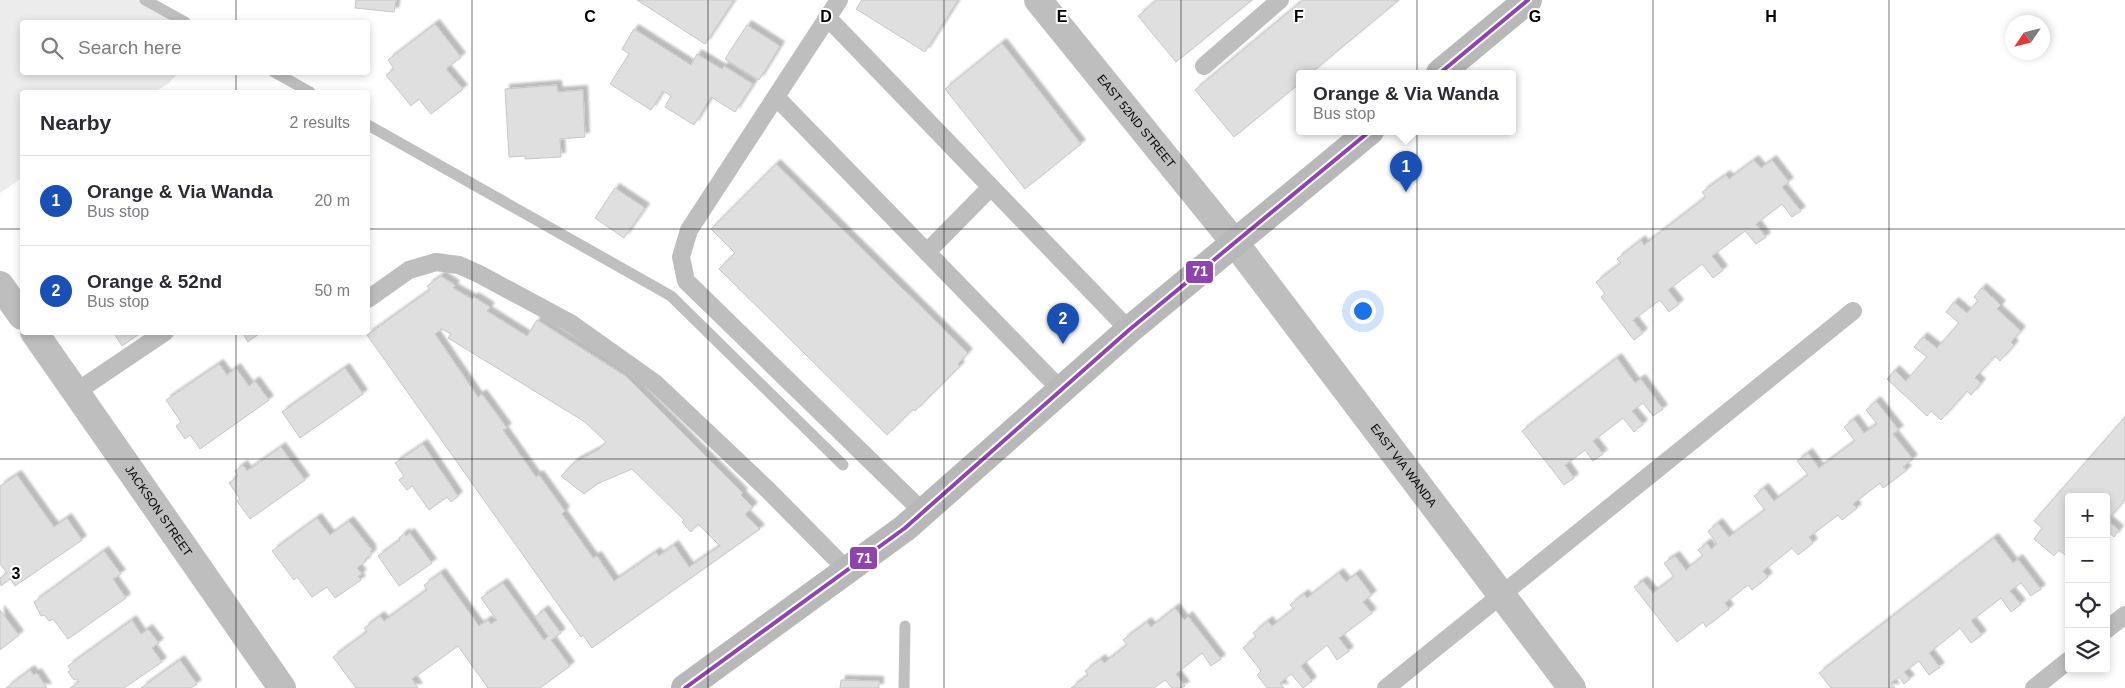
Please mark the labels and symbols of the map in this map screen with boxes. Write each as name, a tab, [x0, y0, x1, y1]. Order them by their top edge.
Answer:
text: C	[584, 8, 596, 25]
text: D	[820, 8, 832, 25]
text: E	[1057, 8, 1068, 25]
text: F	[1294, 8, 1304, 25]
text: G	[1529, 8, 1541, 25]
text: H	[1765, 8, 1777, 25]
north arrow	[2005, 15, 2050, 60]
street label: EAST 52ND STREET	[1094, 72, 1179, 171]
pin: 1	[1390, 151, 1422, 192]
line badge: 71	[1185, 260, 1214, 284]
text: 71	[1192, 263, 1208, 279]
your location	[1350, 298, 1376, 324]
pin: 2	[1047, 303, 1079, 344]
street label: EAST VIA WANDA	[1368, 421, 1440, 510]
street label: JACKSON STREET	[122, 463, 195, 560]
line badge: 71	[849, 546, 878, 570]
text: 71	[856, 550, 872, 566]
text: 3	[12, 565, 21, 582]

